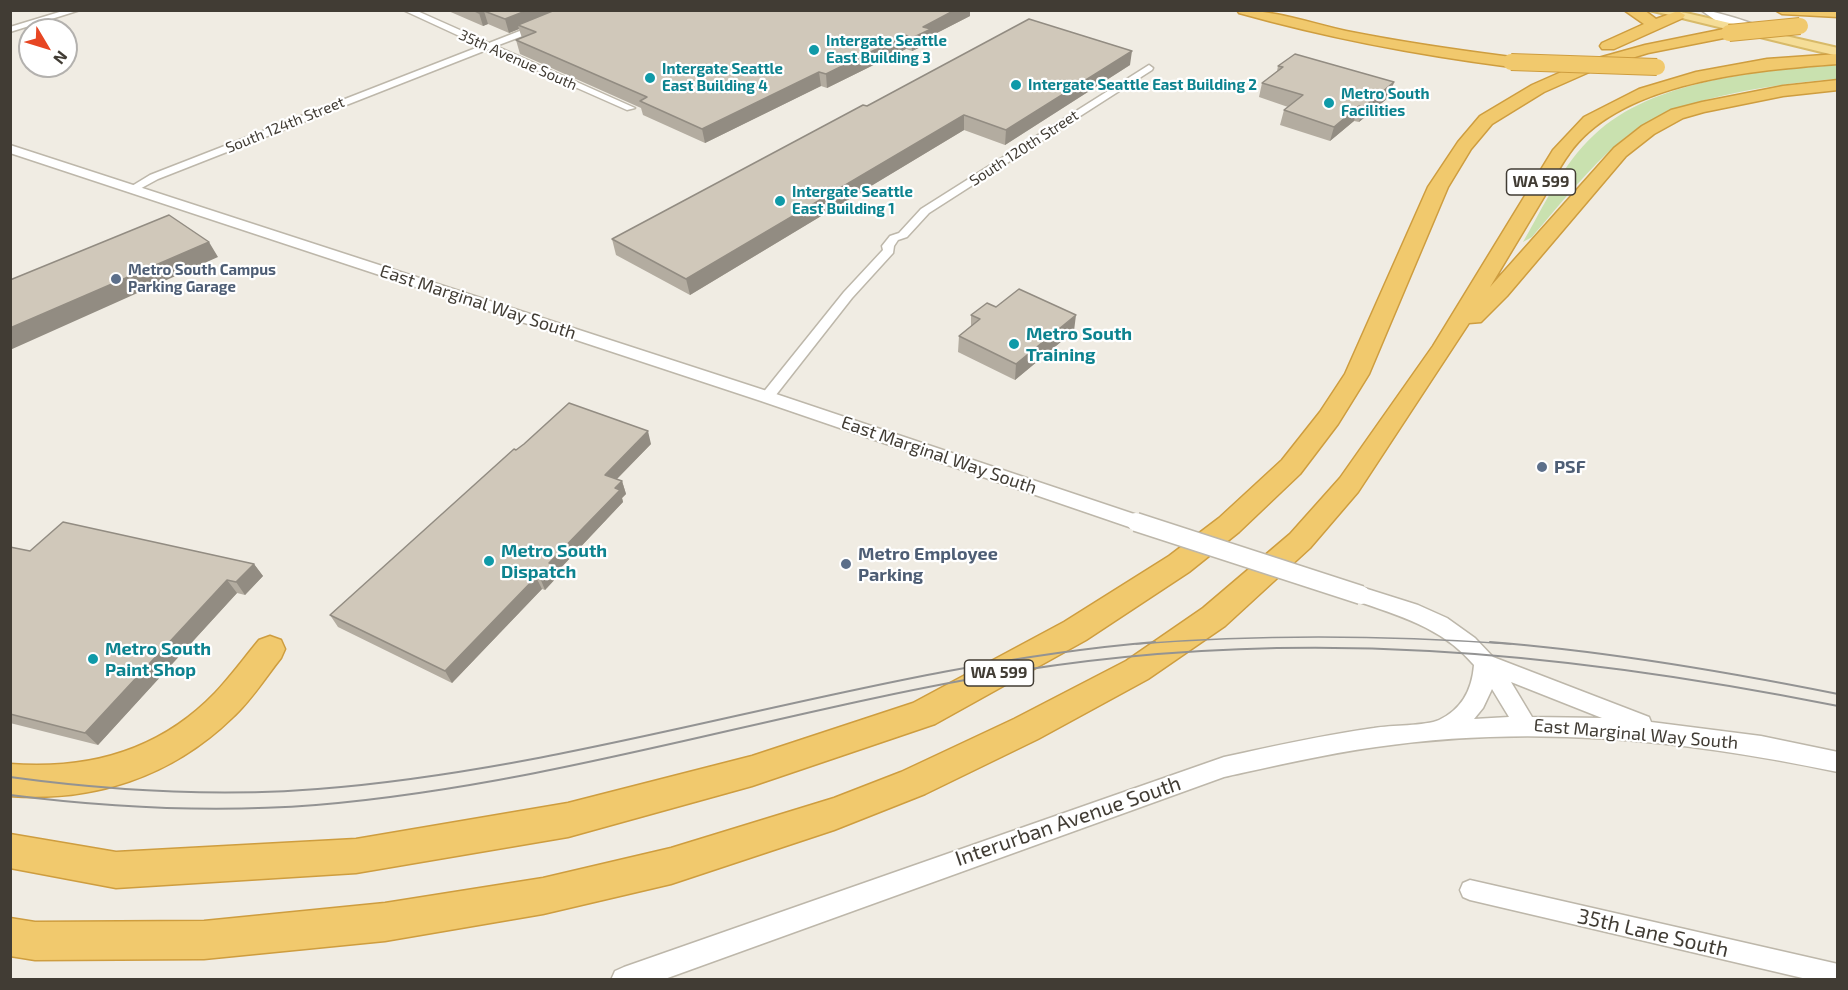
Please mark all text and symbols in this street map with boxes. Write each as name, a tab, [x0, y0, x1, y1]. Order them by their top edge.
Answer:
north arrow	[18, 18, 78, 78]
street label: 35th Avenue South	[456, 26, 580, 94]
place label: Intergate Seattle East Building 3	[826, 32, 947, 67]
marker: Intergate Seattle East Building 3	[807, 43, 821, 57]
text: N	[50, 48, 72, 69]
place label: Intergate Seattle East Building 4	[662, 60, 783, 95]
marker: Intergate Seattle East Building 4	[643, 71, 657, 85]
place label: Intergate Seattle East Building 2	[1028, 76, 1257, 94]
marker: Intergate Seattle East Building 2	[1009, 78, 1023, 92]
place label: Metro South Facilities	[1341, 85, 1429, 120]
street label: South 124th Street	[223, 93, 347, 157]
marker: Metro South Facilities	[1322, 96, 1336, 110]
street label: South 120th Street	[966, 106, 1082, 190]
road number: WA 599	[1506, 169, 1576, 195]
place label: Intergate Seattle East Building 1	[792, 183, 913, 218]
marker: Intergate Seattle East Building 1	[773, 194, 787, 208]
street label: East Marginal Way South	[377, 260, 579, 344]
place label: Metro South Campus Parking Garage	[128, 261, 276, 296]
marker: Metro South Campus Parking Garage	[109, 272, 123, 286]
place label: Metro South Training	[1026, 323, 1132, 366]
marker: Metro South Training	[1007, 337, 1021, 351]
street label: East Marginal Way South	[838, 411, 1040, 499]
place label: PSF	[1554, 456, 1586, 478]
marker: PSF	[1535, 460, 1549, 474]
place label: Metro South Dispatch	[501, 540, 607, 582]
place label: Metro Employee Parking	[858, 543, 998, 586]
marker: Metro South Dispatch	[482, 554, 496, 568]
marker: Metro Employee Parking	[839, 557, 853, 571]
place label: Metro South Paint Shop	[105, 638, 211, 680]
marker: Metro South Paint Shop	[86, 652, 100, 666]
road number: WA 599	[964, 660, 1034, 686]
street label: East Marginal Way South	[1533, 714, 1739, 754]
street label: Interurban Avenue South	[952, 770, 1184, 872]
street label: 35th Lane South	[1575, 903, 1731, 963]

